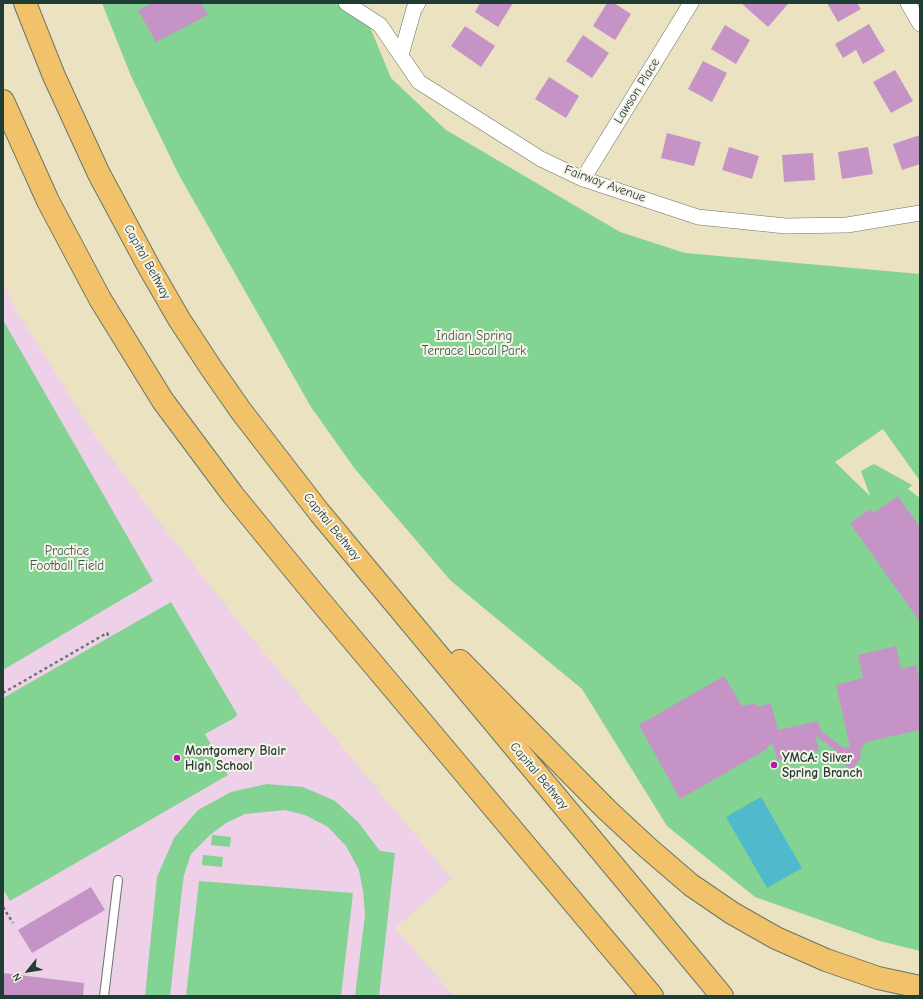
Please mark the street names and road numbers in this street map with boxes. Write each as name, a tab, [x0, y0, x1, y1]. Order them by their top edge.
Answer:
street label: Lawson Place	[611, 55, 663, 127]
street label: Fairway Avenue	[562, 162, 648, 206]
street label: Capital Beltway	[120, 222, 174, 302]
street label: Capital Beltway	[300, 490, 364, 564]
street label: Capital Beltway	[506, 739, 572, 813]

